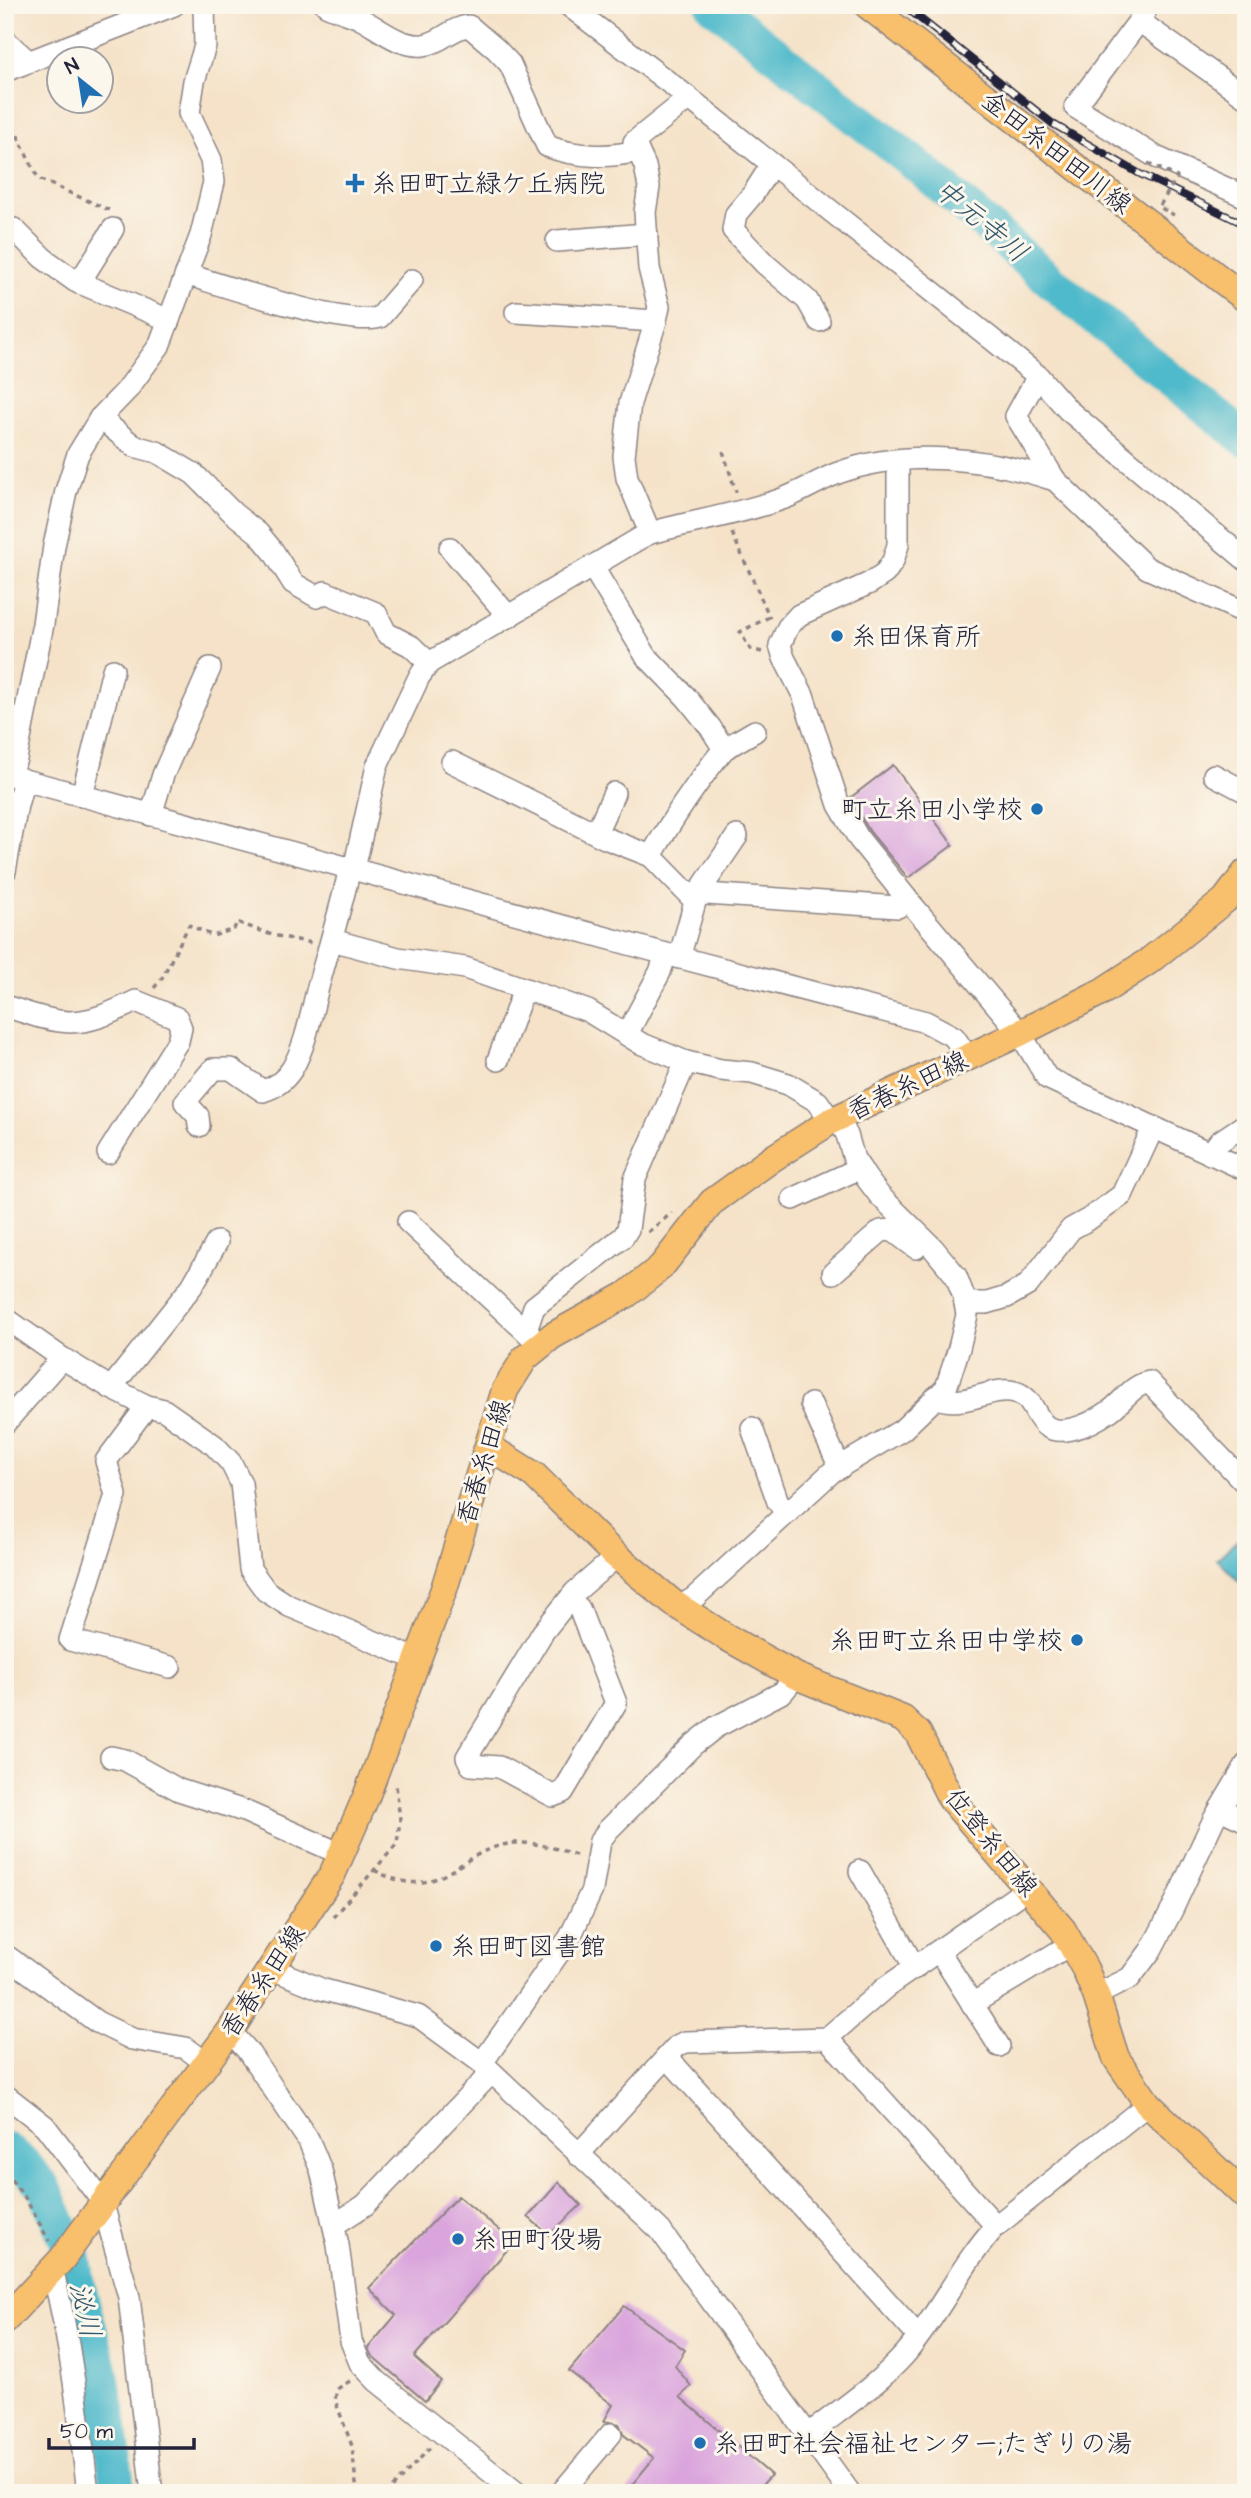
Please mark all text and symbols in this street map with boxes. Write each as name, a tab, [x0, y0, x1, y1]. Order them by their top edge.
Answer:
north arrow	[46, 46, 116, 116]
text: N	[60, 52, 84, 81]
street label: 金田糸田田川線	[974, 83, 1139, 223]
place label: 糸田町立緑ケ丘病院	[371, 166, 605, 202]
water label: 中元寺川	[926, 170, 1036, 272]
marker: 糸田町立緑ケ丘病院	[345, 173, 365, 193]
place label: 糸田保育所	[851, 619, 981, 655]
marker: 糸田保育所	[829, 628, 845, 644]
place label: 町立糸田小学校	[841, 792, 1023, 828]
marker: 町立糸田小学校	[1029, 801, 1045, 817]
street label: 香春糸田線	[841, 1042, 974, 1130]
street label: 香春糸田線	[448, 1395, 520, 1530]
place label: 糸田町立糸田中学校	[829, 1623, 1063, 1659]
marker: 糸田町立糸田中学校	[1069, 1632, 1085, 1648]
street label: 位登糸田線	[936, 1781, 1046, 1904]
street label: 香春糸田線	[212, 1918, 314, 2046]
place label: 糸田町図書館	[450, 1929, 606, 1965]
marker: 糸田町図書館	[428, 1938, 444, 1954]
place label: 糸田町役場	[472, 2222, 602, 2258]
marker: 糸田町役場	[450, 2231, 466, 2247]
water label: 泌川	[59, 2279, 110, 2342]
scale bar	[49, 2407, 194, 2451]
text: 50 m	[60, 2417, 114, 2446]
place label: 糸田町社会福祉センター;たぎりの湯	[714, 2426, 1132, 2462]
marker: 糸田町社会福祉センター;たぎりの湯	[692, 2435, 708, 2451]

